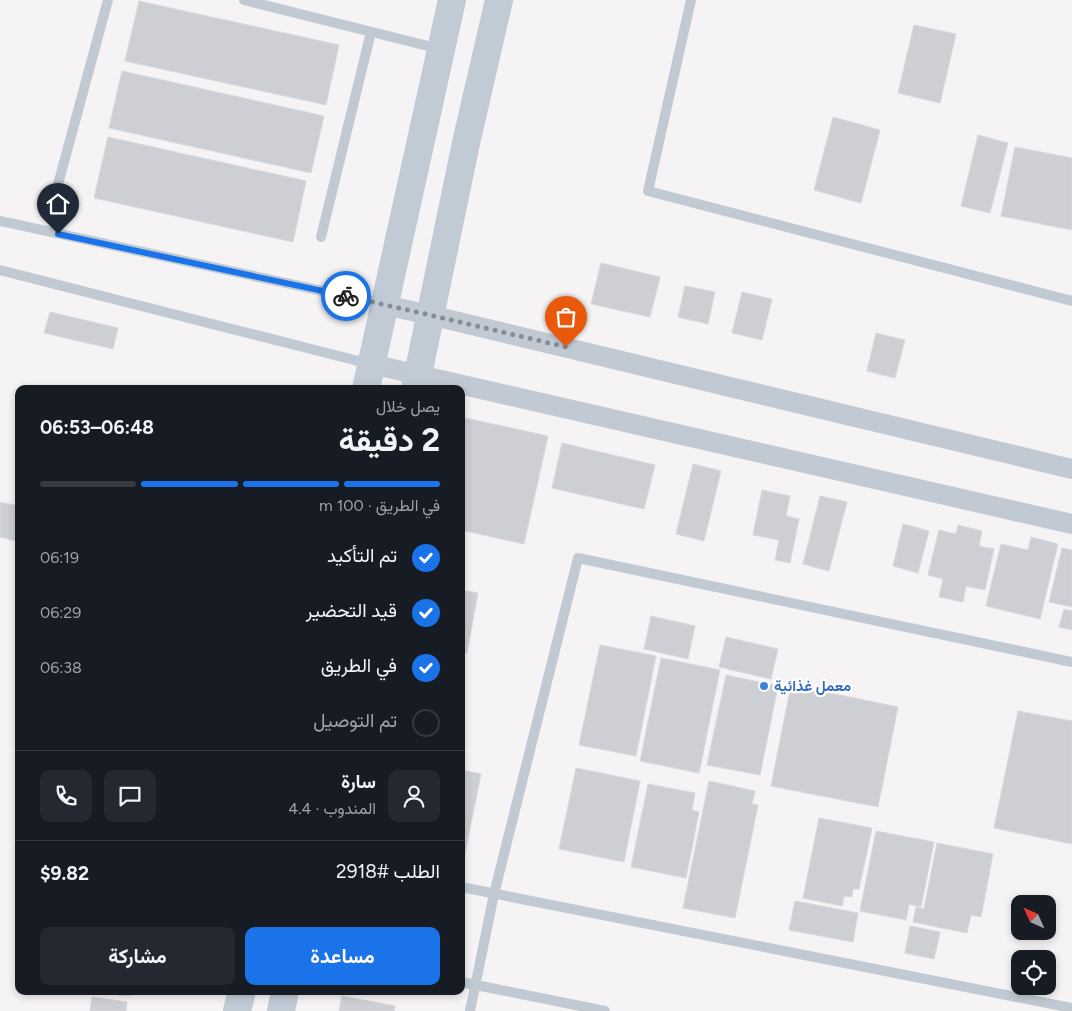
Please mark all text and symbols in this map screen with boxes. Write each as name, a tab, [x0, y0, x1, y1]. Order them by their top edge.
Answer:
pin	[37, 183, 79, 234]
icon: home	[44, 190, 72, 218]
courier	[321, 271, 371, 321]
icon: bike	[332, 282, 360, 310]
pin	[545, 296, 587, 347]
icon: bag	[552, 303, 580, 331]
text: يصل خلال	[376, 397, 440, 416]
text: 06:48–06:53	[40, 416, 154, 439]
text: 2 دقيقة	[338, 421, 440, 459]
text: في الطريق · 100 m	[319, 496, 440, 515]
text: تم التأكيد	[327, 544, 397, 567]
icon: check	[412, 544, 440, 572]
text: 06:19	[40, 548, 79, 567]
text: قيد التحضير	[306, 599, 397, 622]
icon: check	[412, 599, 440, 627]
text: 06:29	[40, 603, 81, 622]
text: في الطريق	[321, 654, 397, 677]
icon: check	[412, 654, 440, 682]
text: 06:38	[40, 658, 82, 677]
place label: معمل غذائية	[774, 677, 851, 695]
marker: معمل غذائية	[758, 680, 770, 692]
text: تم التوصيل	[313, 709, 397, 732]
button: phone	[40, 770, 92, 822]
button: chat	[104, 770, 156, 822]
text: سارة	[341, 770, 376, 793]
button: person	[388, 770, 440, 822]
text: المندوب · 4.4	[288, 799, 376, 818]
text: الطلب #2918	[336, 860, 440, 883]
text: $9.82	[40, 862, 89, 885]
north arrow	[1011, 895, 1056, 940]
map controls	[1011, 895, 1056, 995]
button: مشاركة	[40, 927, 235, 985]
button: مساعدة	[245, 927, 440, 985]
button: locate	[1011, 950, 1056, 995]

